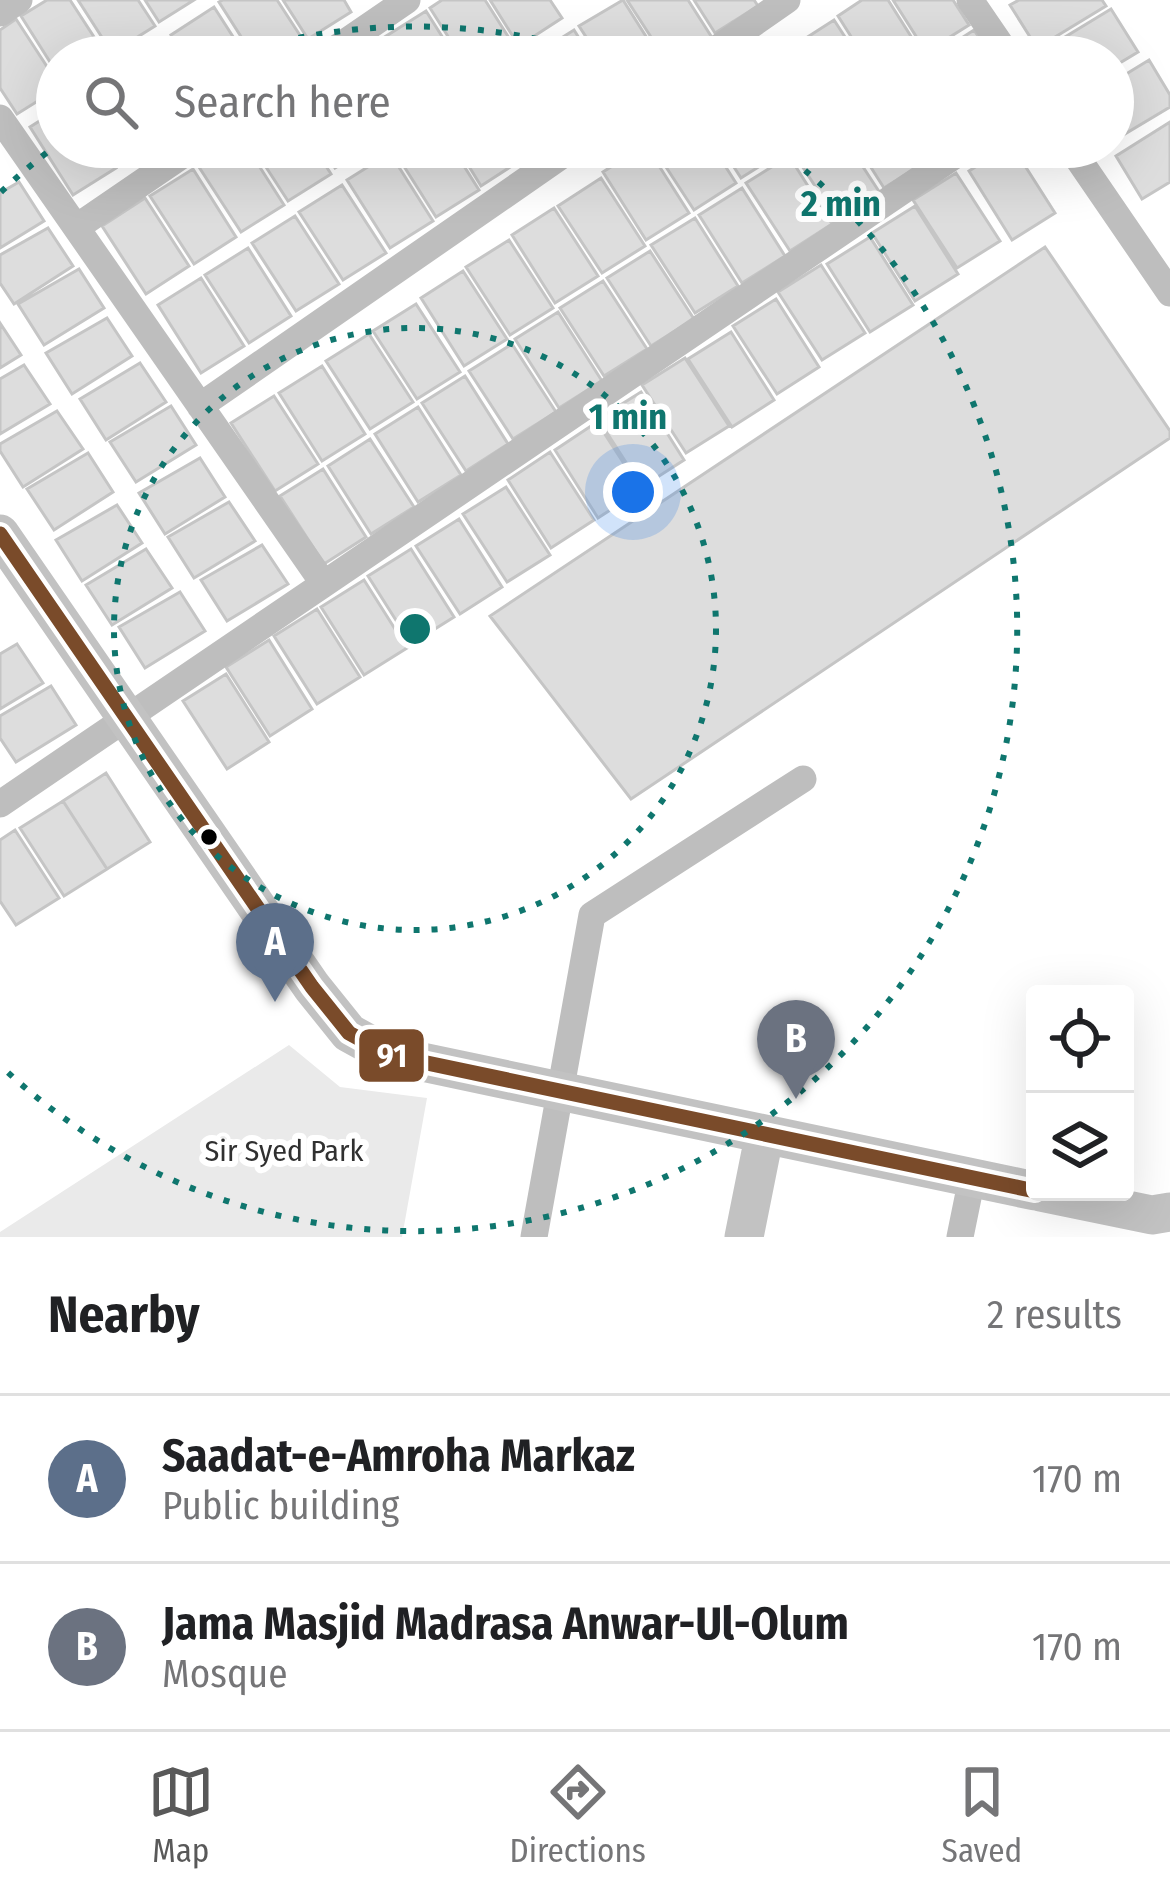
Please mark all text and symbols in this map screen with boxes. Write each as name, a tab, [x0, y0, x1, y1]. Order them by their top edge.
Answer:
search box	[36, 36, 1134, 168]
icon: search	[78, 69, 144, 135]
text: Search here	[174, 75, 391, 129]
text: 2 min	[800, 182, 881, 226]
text: 1 min	[589, 395, 667, 439]
your location	[603, 462, 663, 522]
centre of rings	[394, 608, 436, 650]
unlabelled marker	[198, 826, 220, 848]
pin: A	[236, 903, 314, 1002]
map controls	[1026, 985, 1134, 1201]
button: locate	[1026, 985, 1134, 1093]
pin: B	[757, 1000, 835, 1099]
line badge: 91	[357, 1027, 426, 1084]
text: 91	[377, 1036, 407, 1076]
button: layers	[1026, 1093, 1134, 1201]
park label: Sir Syed Park	[204, 1133, 364, 1169]
text: Nearby	[48, 1284, 200, 1346]
text: 2 results	[987, 1292, 1122, 1338]
text: Saadat-e-Amroha Markaz	[162, 1429, 635, 1483]
text: A	[76, 1456, 98, 1502]
text: 170 m	[1032, 1456, 1122, 1502]
text: Public building	[162, 1483, 399, 1529]
text: Jama Masjid Madrasa Anwar-Ul-Olum	[162, 1597, 849, 1651]
text: B	[76, 1624, 98, 1670]
text: 170 m	[1032, 1624, 1122, 1670]
text: Mosque	[162, 1651, 287, 1697]
tab: Map	[148, 1759, 214, 1871]
tab: Directions	[509, 1759, 646, 1871]
tab: Saved	[942, 1759, 1022, 1871]

